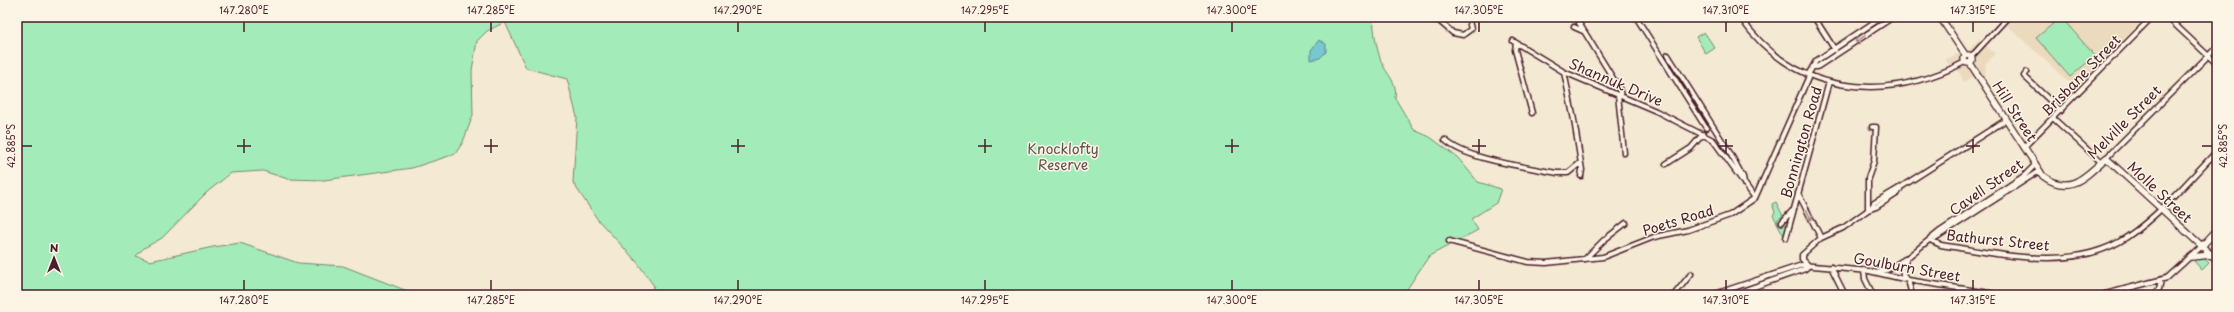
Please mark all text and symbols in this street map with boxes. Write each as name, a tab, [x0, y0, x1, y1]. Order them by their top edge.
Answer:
text: 147.280°E	[219, 2, 269, 17]
text: 147.285°E	[467, 2, 515, 17]
text: 147.290°E	[713, 2, 763, 17]
text: 147.295°E	[961, 2, 1009, 17]
text: 147.300°E	[1207, 2, 1257, 17]
text: 147.305°E	[1454, 2, 1504, 17]
text: 147.310°E	[1703, 2, 1749, 17]
text: 147.315°E	[1950, 2, 1996, 17]
street label: Brisbane Street	[2037, 29, 2126, 120]
one-way arrow	[1854, 35, 1866, 43]
street label: Shannuk Drive	[1566, 53, 1666, 111]
street label: Hill Street	[1987, 76, 2043, 146]
street label: Melville Street	[2082, 80, 2166, 164]
street label: Bonnington Road	[1775, 84, 1827, 200]
text: 42.885°S	[3, 124, 18, 168]
text: 42.885°S	[2215, 124, 2230, 168]
park label: Knocklofty Reserve	[1027, 138, 1099, 175]
street label: Cavell Street	[1945, 154, 2027, 220]
street label: Molle Street	[2123, 156, 2197, 228]
street label: Poets Road	[1640, 199, 1716, 241]
one-way arrow	[1806, 209, 1814, 221]
street label: Bathurst Street	[1945, 224, 2051, 256]
north arrow	[34, 238, 74, 278]
text: N	[50, 239, 59, 256]
street label: Goulburn Street	[1852, 247, 1962, 287]
text: 147.280°E	[219, 292, 269, 307]
text: 147.285°E	[467, 292, 515, 307]
text: 147.290°E	[713, 292, 763, 307]
text: 147.295°E	[961, 292, 1009, 307]
text: 147.300°E	[1207, 292, 1257, 307]
text: 147.305°E	[1454, 292, 1504, 307]
text: 147.310°E	[1703, 292, 1749, 307]
text: 147.315°E	[1950, 292, 1996, 307]

